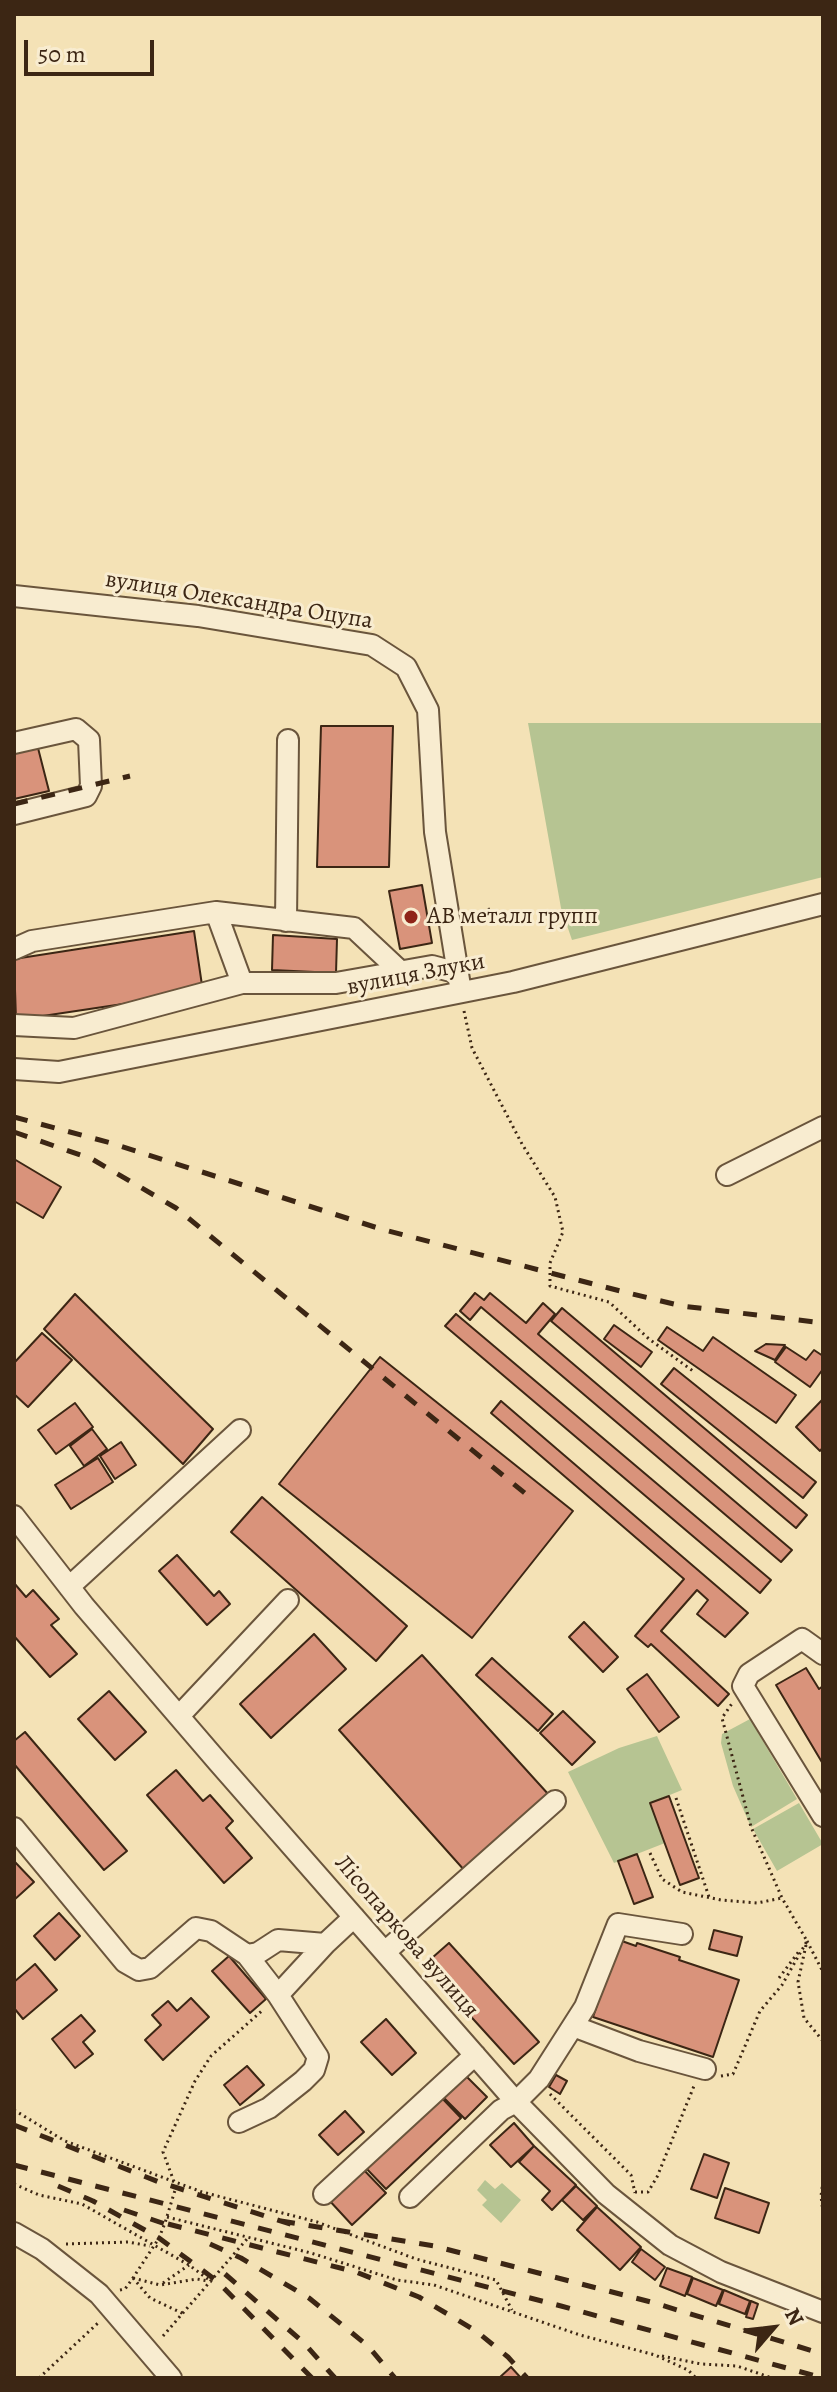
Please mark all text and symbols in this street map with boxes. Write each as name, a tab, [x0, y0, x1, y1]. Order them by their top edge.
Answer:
scale bar	[28, 24, 158, 74]
text: 50 m	[38, 38, 86, 70]
street label: вулиця Олександра Оцупа	[103, 566, 375, 636]
place label: АВ металл групп	[427, 903, 598, 931]
marker: АВ металл групп	[402, 908, 420, 926]
street label: вулиця Злуки	[345, 948, 487, 1002]
street label: Лісопаркова вулиця	[327, 1850, 485, 2024]
north arrow	[733, 2288, 813, 2368]
text: N	[777, 2303, 811, 2331]

